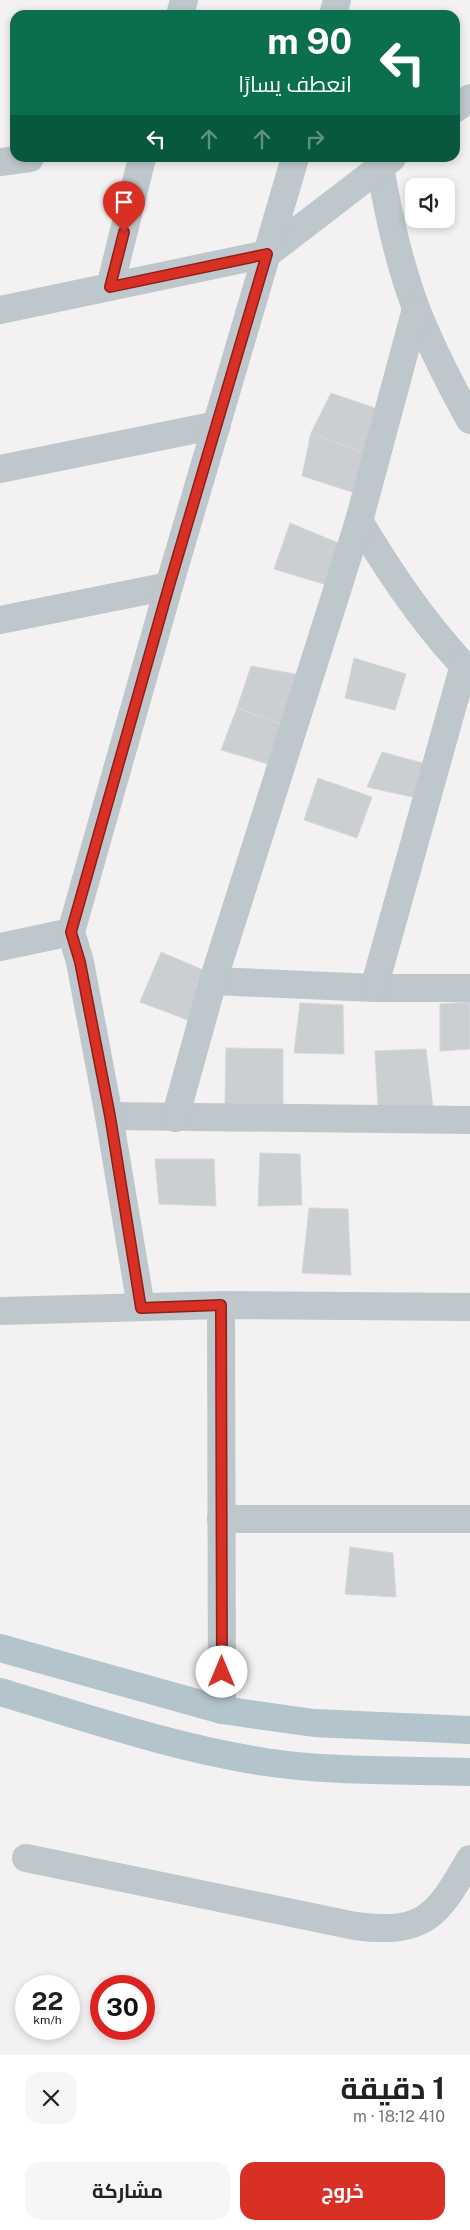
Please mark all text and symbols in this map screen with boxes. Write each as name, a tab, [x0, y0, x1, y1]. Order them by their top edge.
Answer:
text: 90 m	[267, 21, 352, 62]
icon: left	[370, 30, 435, 95]
text: انعطف يسارًا	[238, 71, 352, 97]
icon: left	[142, 125, 170, 153]
icon: ahead	[195, 125, 223, 153]
icon: ahead	[248, 125, 276, 153]
icon: right	[301, 125, 329, 153]
map controls	[405, 178, 455, 228]
button: sound	[405, 178, 455, 228]
pin	[103, 181, 145, 232]
icon: arrive	[110, 188, 138, 216]
position arrow	[195, 1645, 247, 1697]
speed limit sign: 30	[90, 1975, 155, 2040]
text: 22	[32, 1986, 63, 2016]
text: km/h	[33, 2013, 62, 2027]
text: 1 دقيقة	[341, 2070, 445, 2106]
button: close	[25, 2072, 77, 2124]
text: 410 m · 18:12	[353, 2107, 445, 2126]
button: مشاركة	[25, 2162, 230, 2220]
button: خروج	[240, 2162, 445, 2220]

